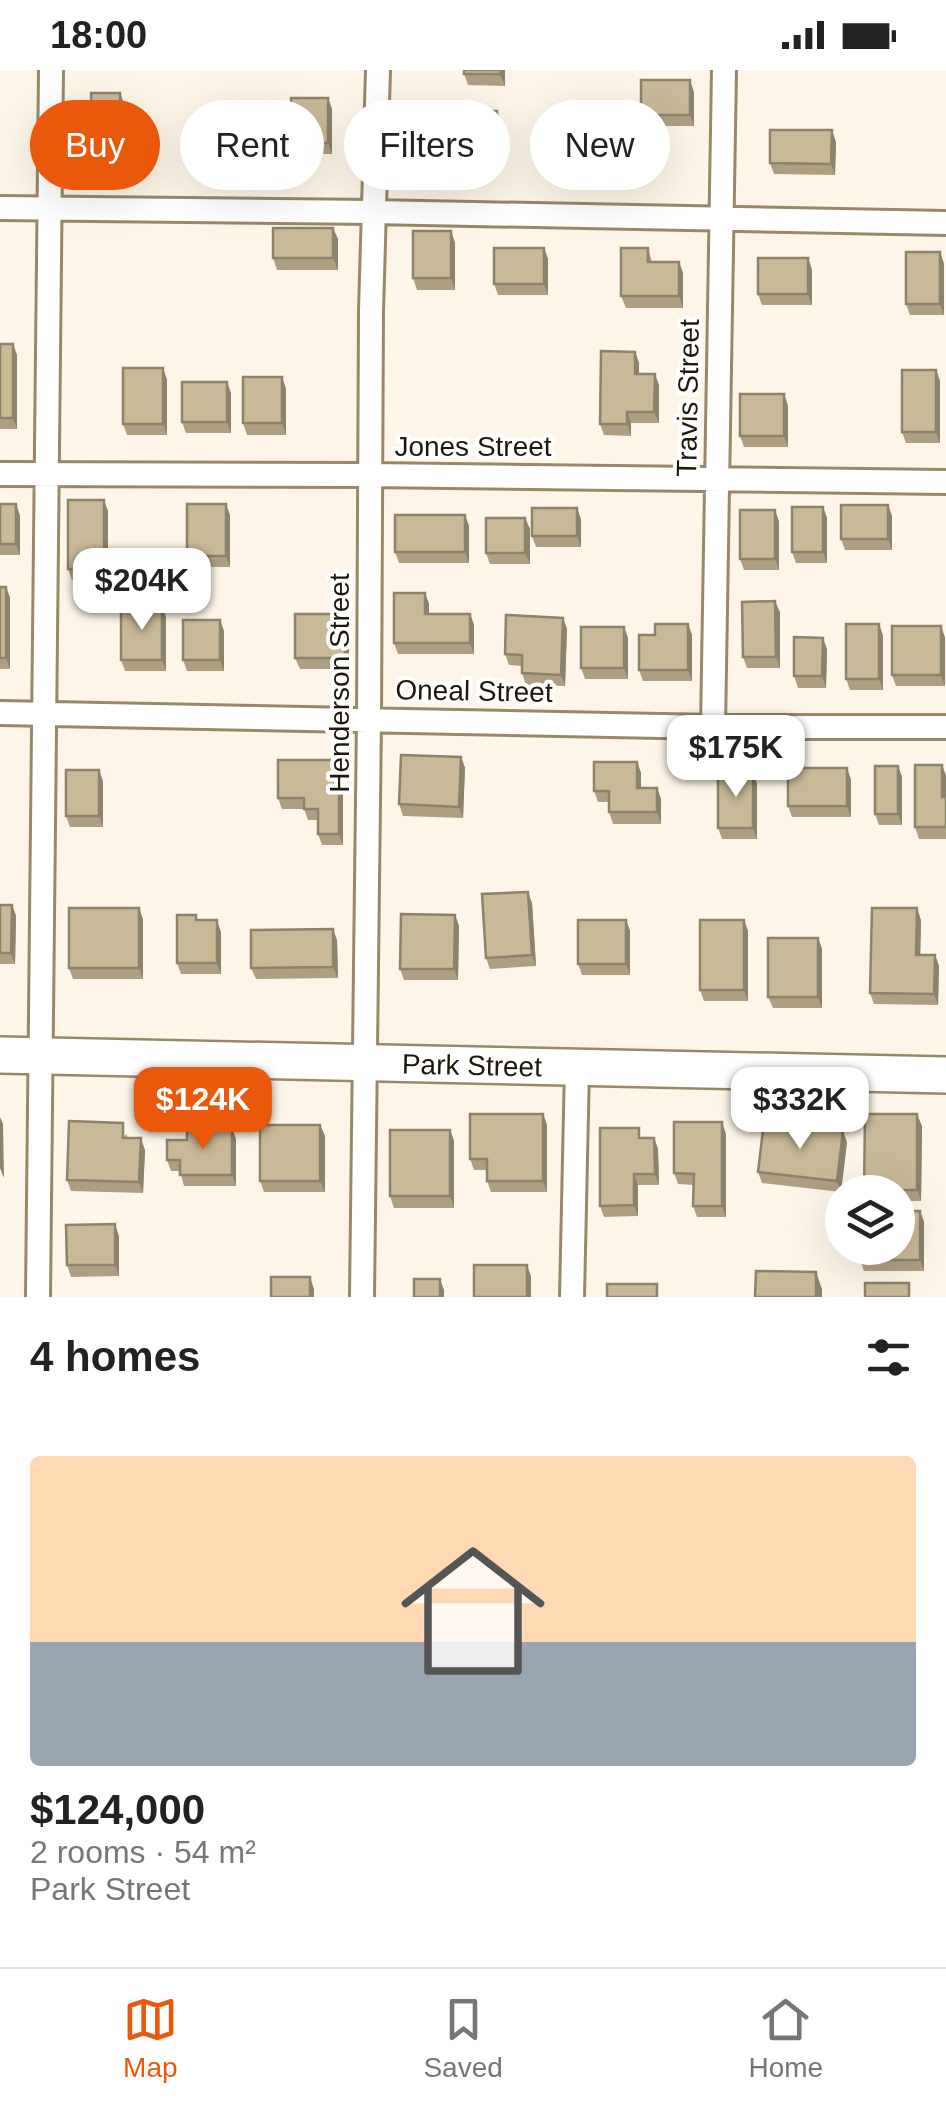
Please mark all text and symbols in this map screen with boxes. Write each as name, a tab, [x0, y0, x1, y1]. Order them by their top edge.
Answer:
text: 18:00	[50, 14, 147, 56]
chip: Buy	[30, 100, 160, 190]
chip: Rent	[180, 100, 324, 190]
chip: Filters	[344, 100, 510, 190]
chip: New	[530, 100, 670, 190]
street label: Travis Street	[671, 319, 705, 477]
street label: Jones Street	[394, 431, 552, 462]
pin: $204K	[72, 548, 212, 633]
text: $204K	[95, 562, 189, 598]
street label: Henderson Street	[324, 573, 355, 793]
street label: Oneal Street	[395, 674, 553, 708]
pin: $175K	[666, 715, 806, 800]
text: $175K	[689, 729, 783, 765]
street label: Park Street	[402, 1048, 542, 1082]
pin: $124K	[133, 1067, 273, 1152]
pin: $332K	[730, 1067, 870, 1152]
text: $124K	[156, 1081, 250, 1117]
text: $332K	[753, 1081, 847, 1117]
map controls	[825, 1175, 915, 1265]
button: layers	[825, 1175, 915, 1265]
icon: filters	[861, 1330, 916, 1385]
text: 4 homes	[30, 1333, 200, 1380]
icon: home	[383, 1521, 563, 1701]
text: $124,000	[30, 1786, 205, 1833]
text: 2 rooms · 54 m²	[30, 1834, 256, 1870]
text: Park Street	[30, 1871, 190, 1907]
tab: Map	[123, 1992, 178, 2084]
tab: Saved	[423, 1992, 503, 2084]
tab: Home	[748, 1992, 823, 2084]

